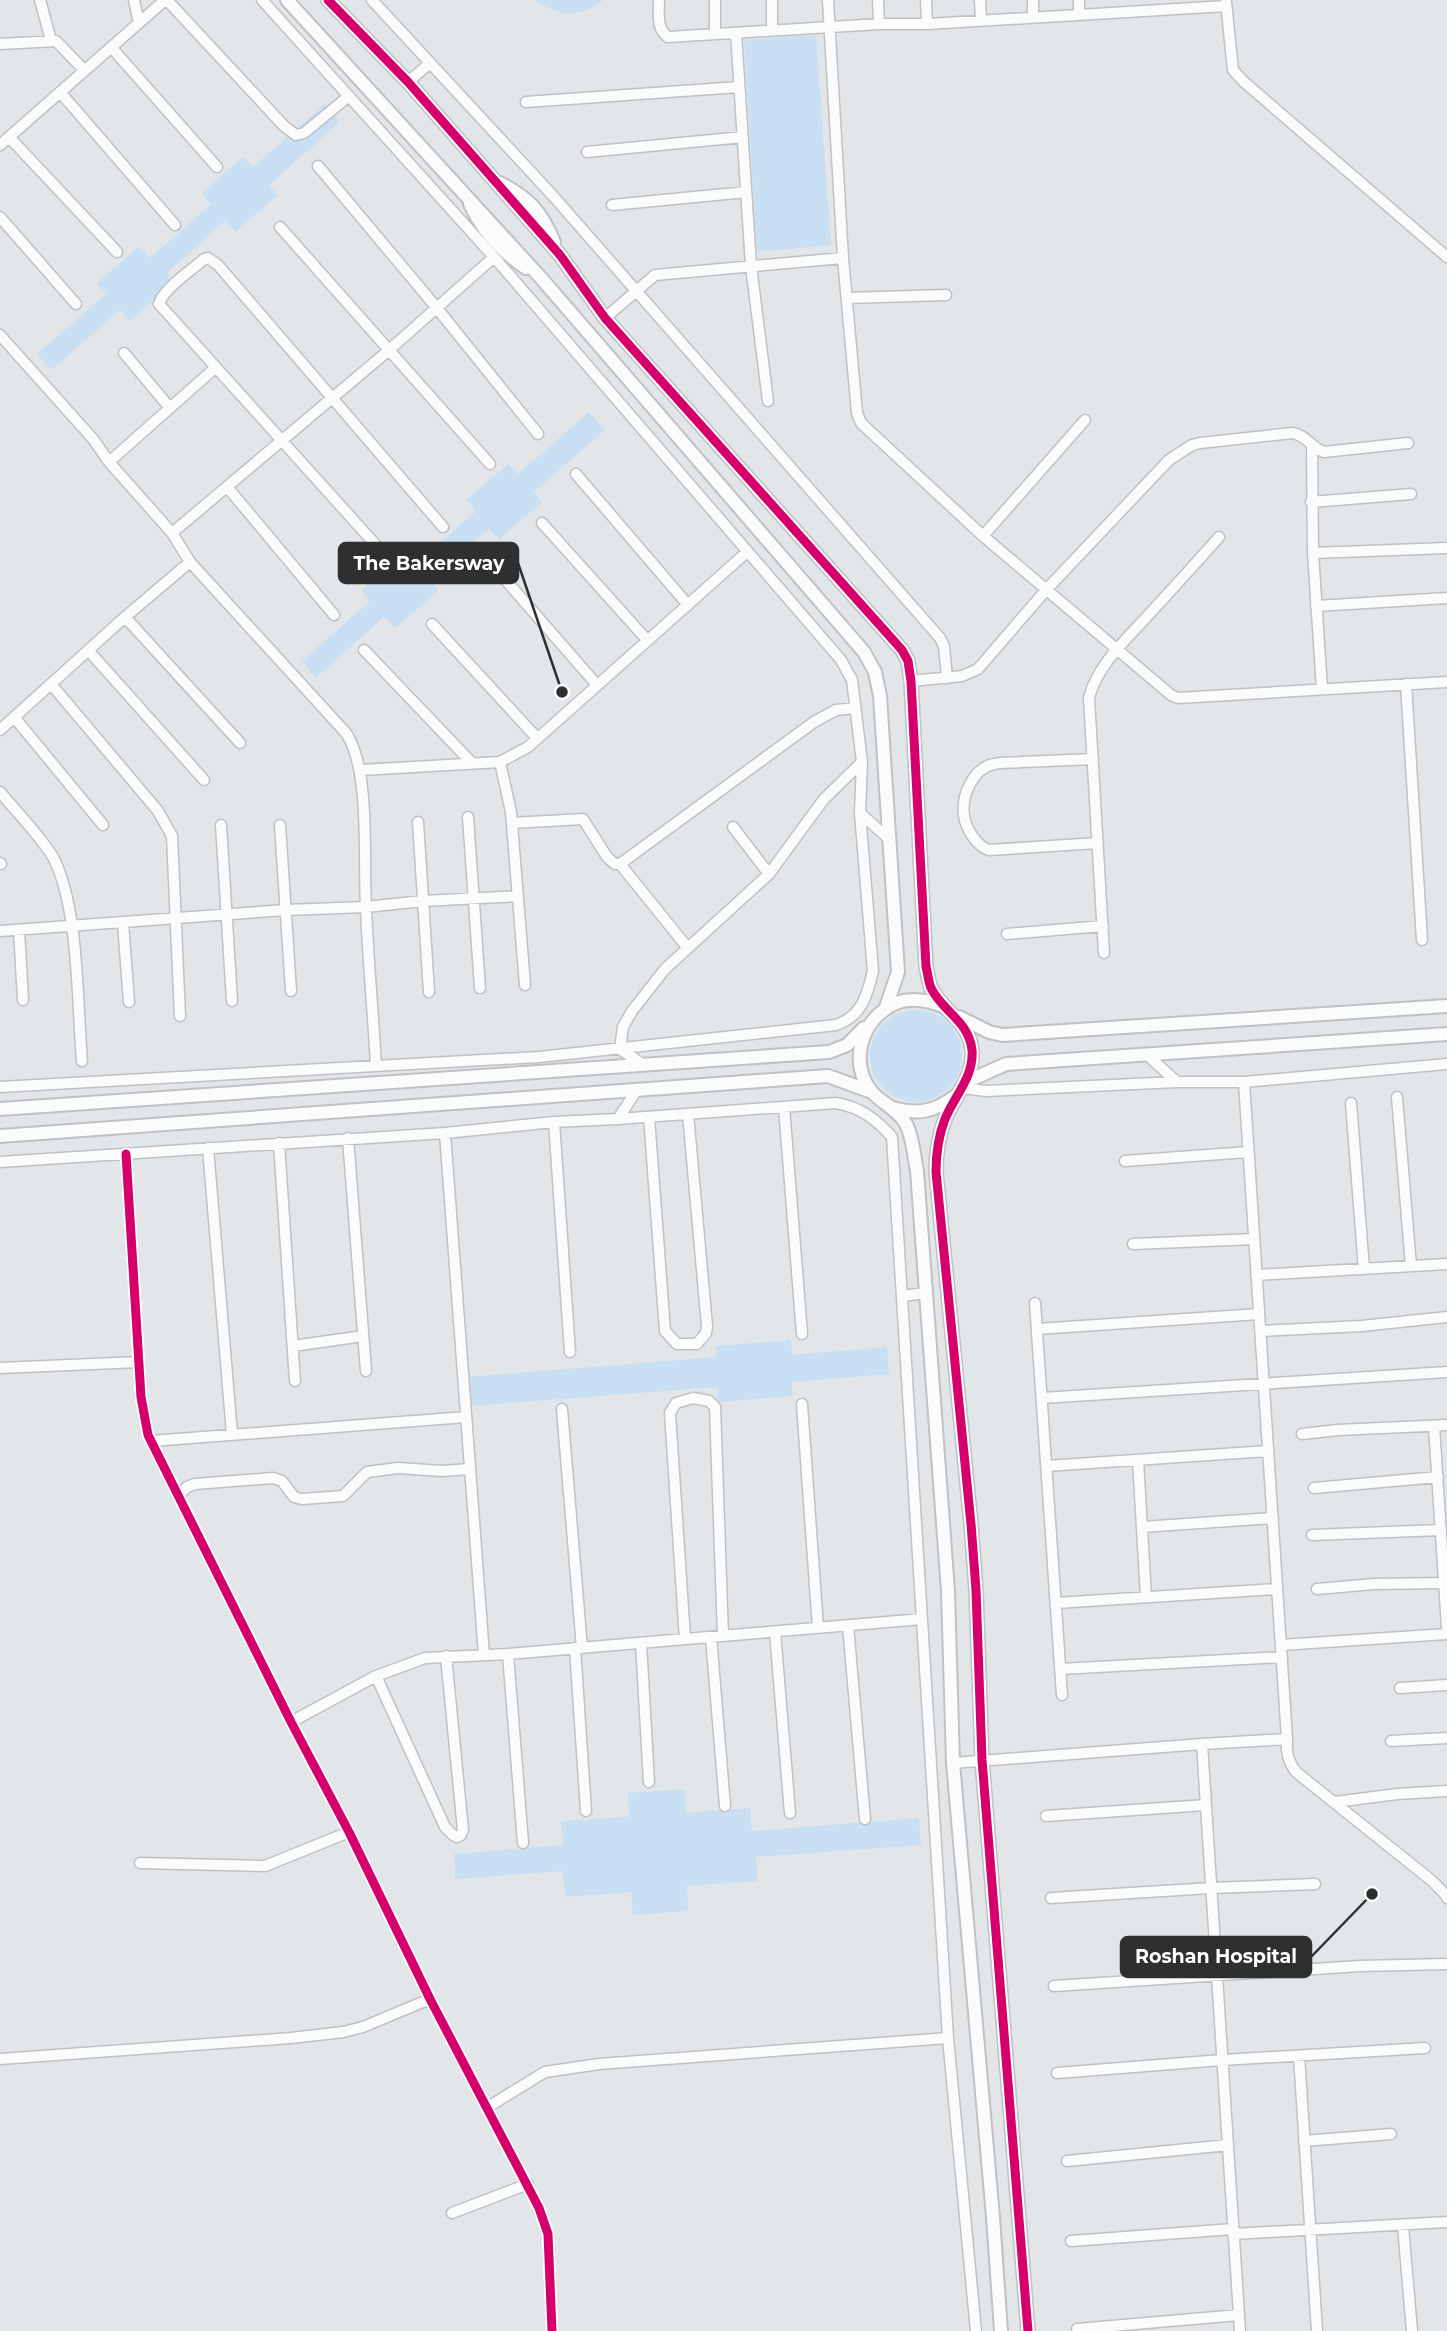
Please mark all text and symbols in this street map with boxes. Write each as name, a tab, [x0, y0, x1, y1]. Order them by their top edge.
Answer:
callout: The Bakersway	[339, 543, 518, 583]
text: The Bakersway	[354, 552, 505, 575]
callout: Roshan Hospital	[1121, 1937, 1311, 1977]
text: Roshan Hospital	[1135, 1945, 1297, 1968]

